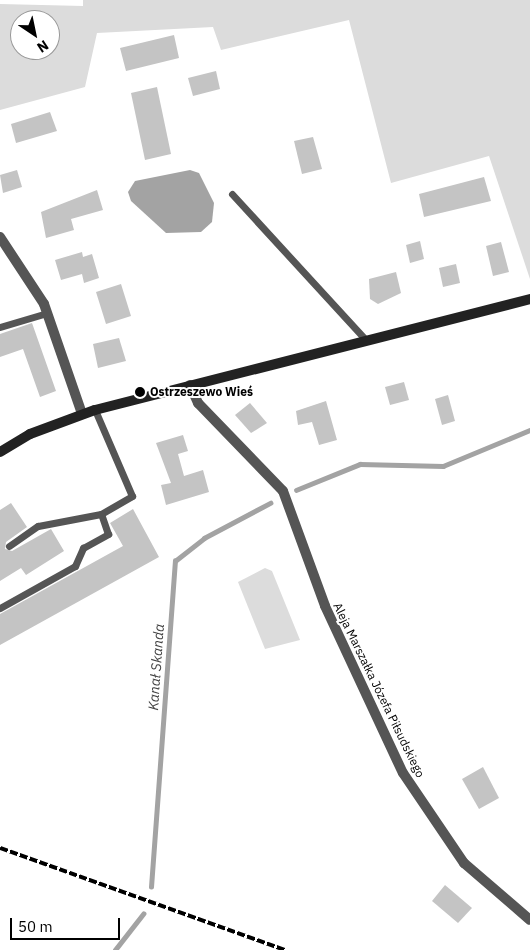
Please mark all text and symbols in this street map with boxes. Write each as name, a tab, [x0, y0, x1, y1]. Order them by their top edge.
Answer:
north arrow	[10, 10, 60, 60]
text: N	[34, 36, 52, 57]
place label: Ostrzeszewo Wieś	[150, 385, 253, 399]
marker: Ostrzeszewo Wieś	[134, 386, 146, 398]
street label: Aleja Marszałka Józefa Piłsudskiego	[330, 600, 428, 780]
water label: Kanał Skanda	[145, 623, 167, 711]
scale bar	[12, 908, 122, 940]
text: 50 m	[18, 917, 53, 936]

